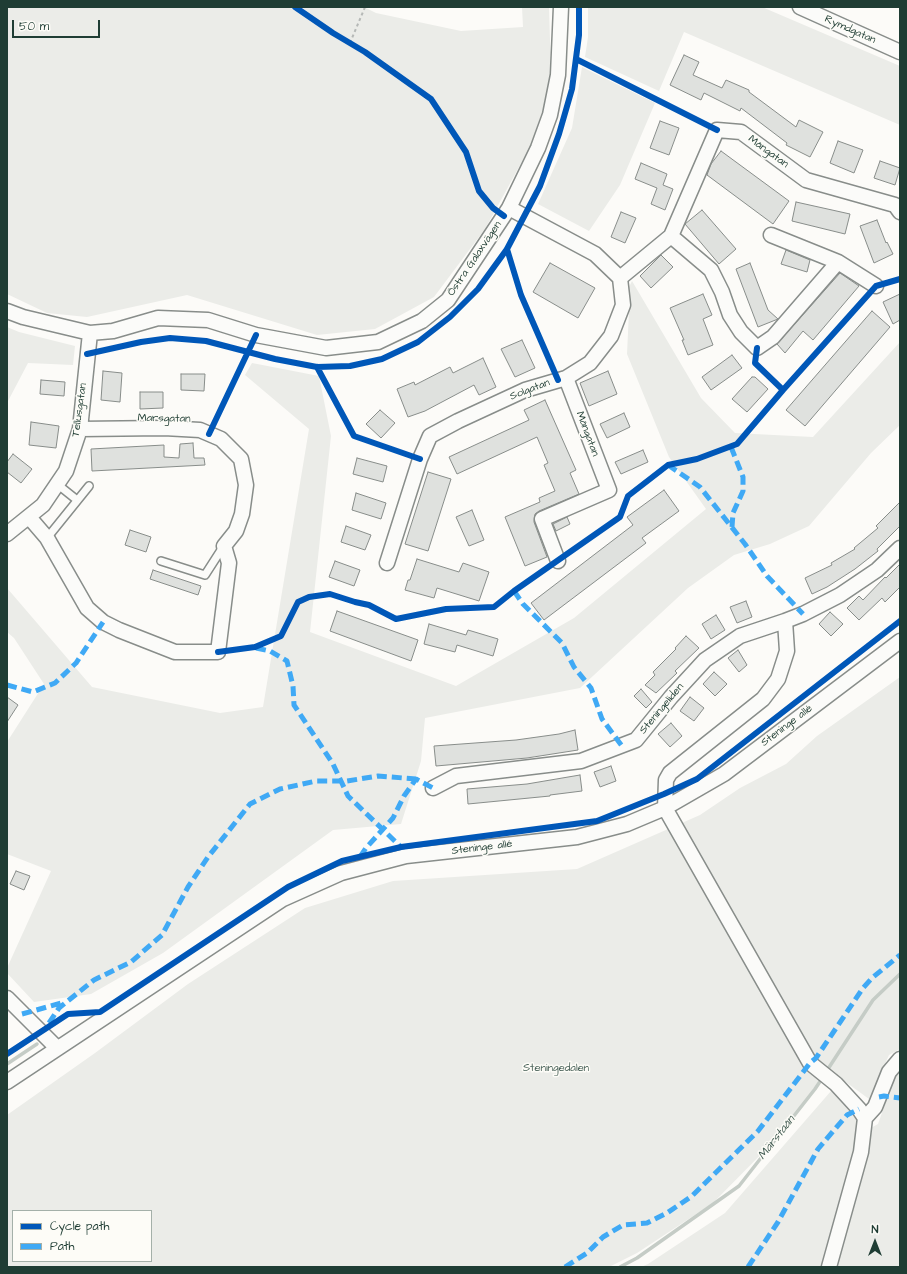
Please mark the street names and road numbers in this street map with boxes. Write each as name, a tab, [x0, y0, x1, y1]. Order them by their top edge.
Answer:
street label: Rymdgatan	[822, 13, 878, 47]
street label: Mångatan	[745, 133, 791, 171]
street label: Östra Galaxvägen	[445, 219, 505, 299]
street label: Solgatan	[508, 376, 552, 404]
street label: Tellusgatan	[70, 382, 90, 438]
street label: Mångatan	[572, 410, 602, 458]
street label: Marsgatan	[137, 412, 191, 426]
street label: Steningeliden	[637, 681, 687, 737]
street label: Steninge allé	[759, 702, 815, 750]
street label: Steninge allé	[451, 838, 513, 858]

